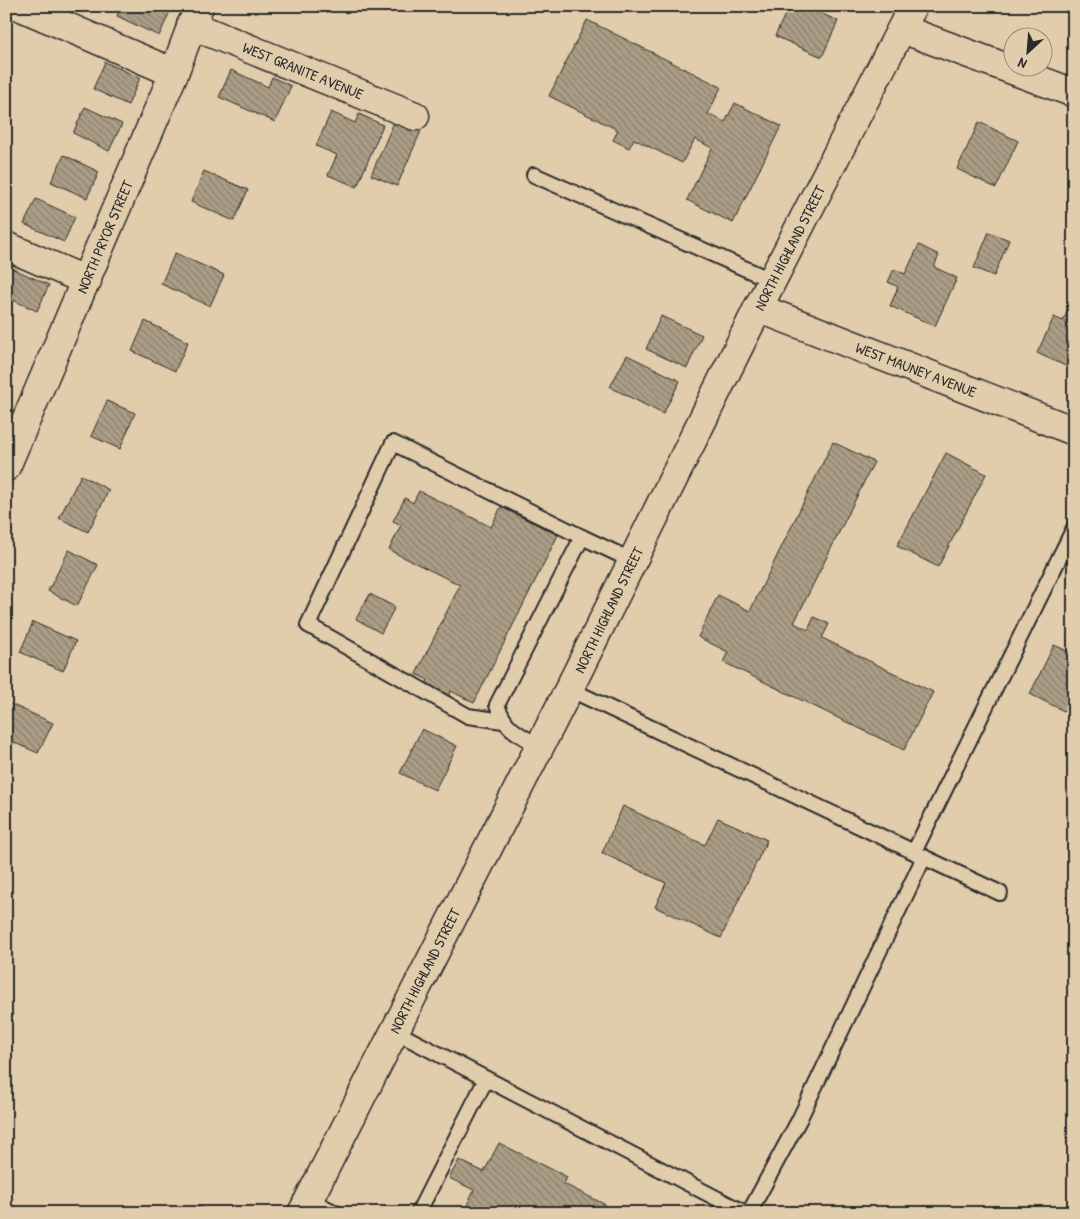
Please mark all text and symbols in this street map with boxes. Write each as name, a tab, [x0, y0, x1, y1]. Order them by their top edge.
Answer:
north arrow	[1002, 28, 1052, 78]
street label: WEST GRANITE AVENUE	[240, 37, 367, 104]
text: N	[1014, 54, 1030, 74]
street label: NORTH PRYOR STREET	[71, 176, 138, 297]
street label: NORTH HIGHLAND STREET	[749, 181, 831, 314]
street label: WEST MAUNEY AVENUE	[853, 337, 980, 402]
street label: NORTH HIGHLAND STREET	[569, 542, 649, 676]
street label: NORTH HIGHLAND STREET	[384, 904, 466, 1037]

